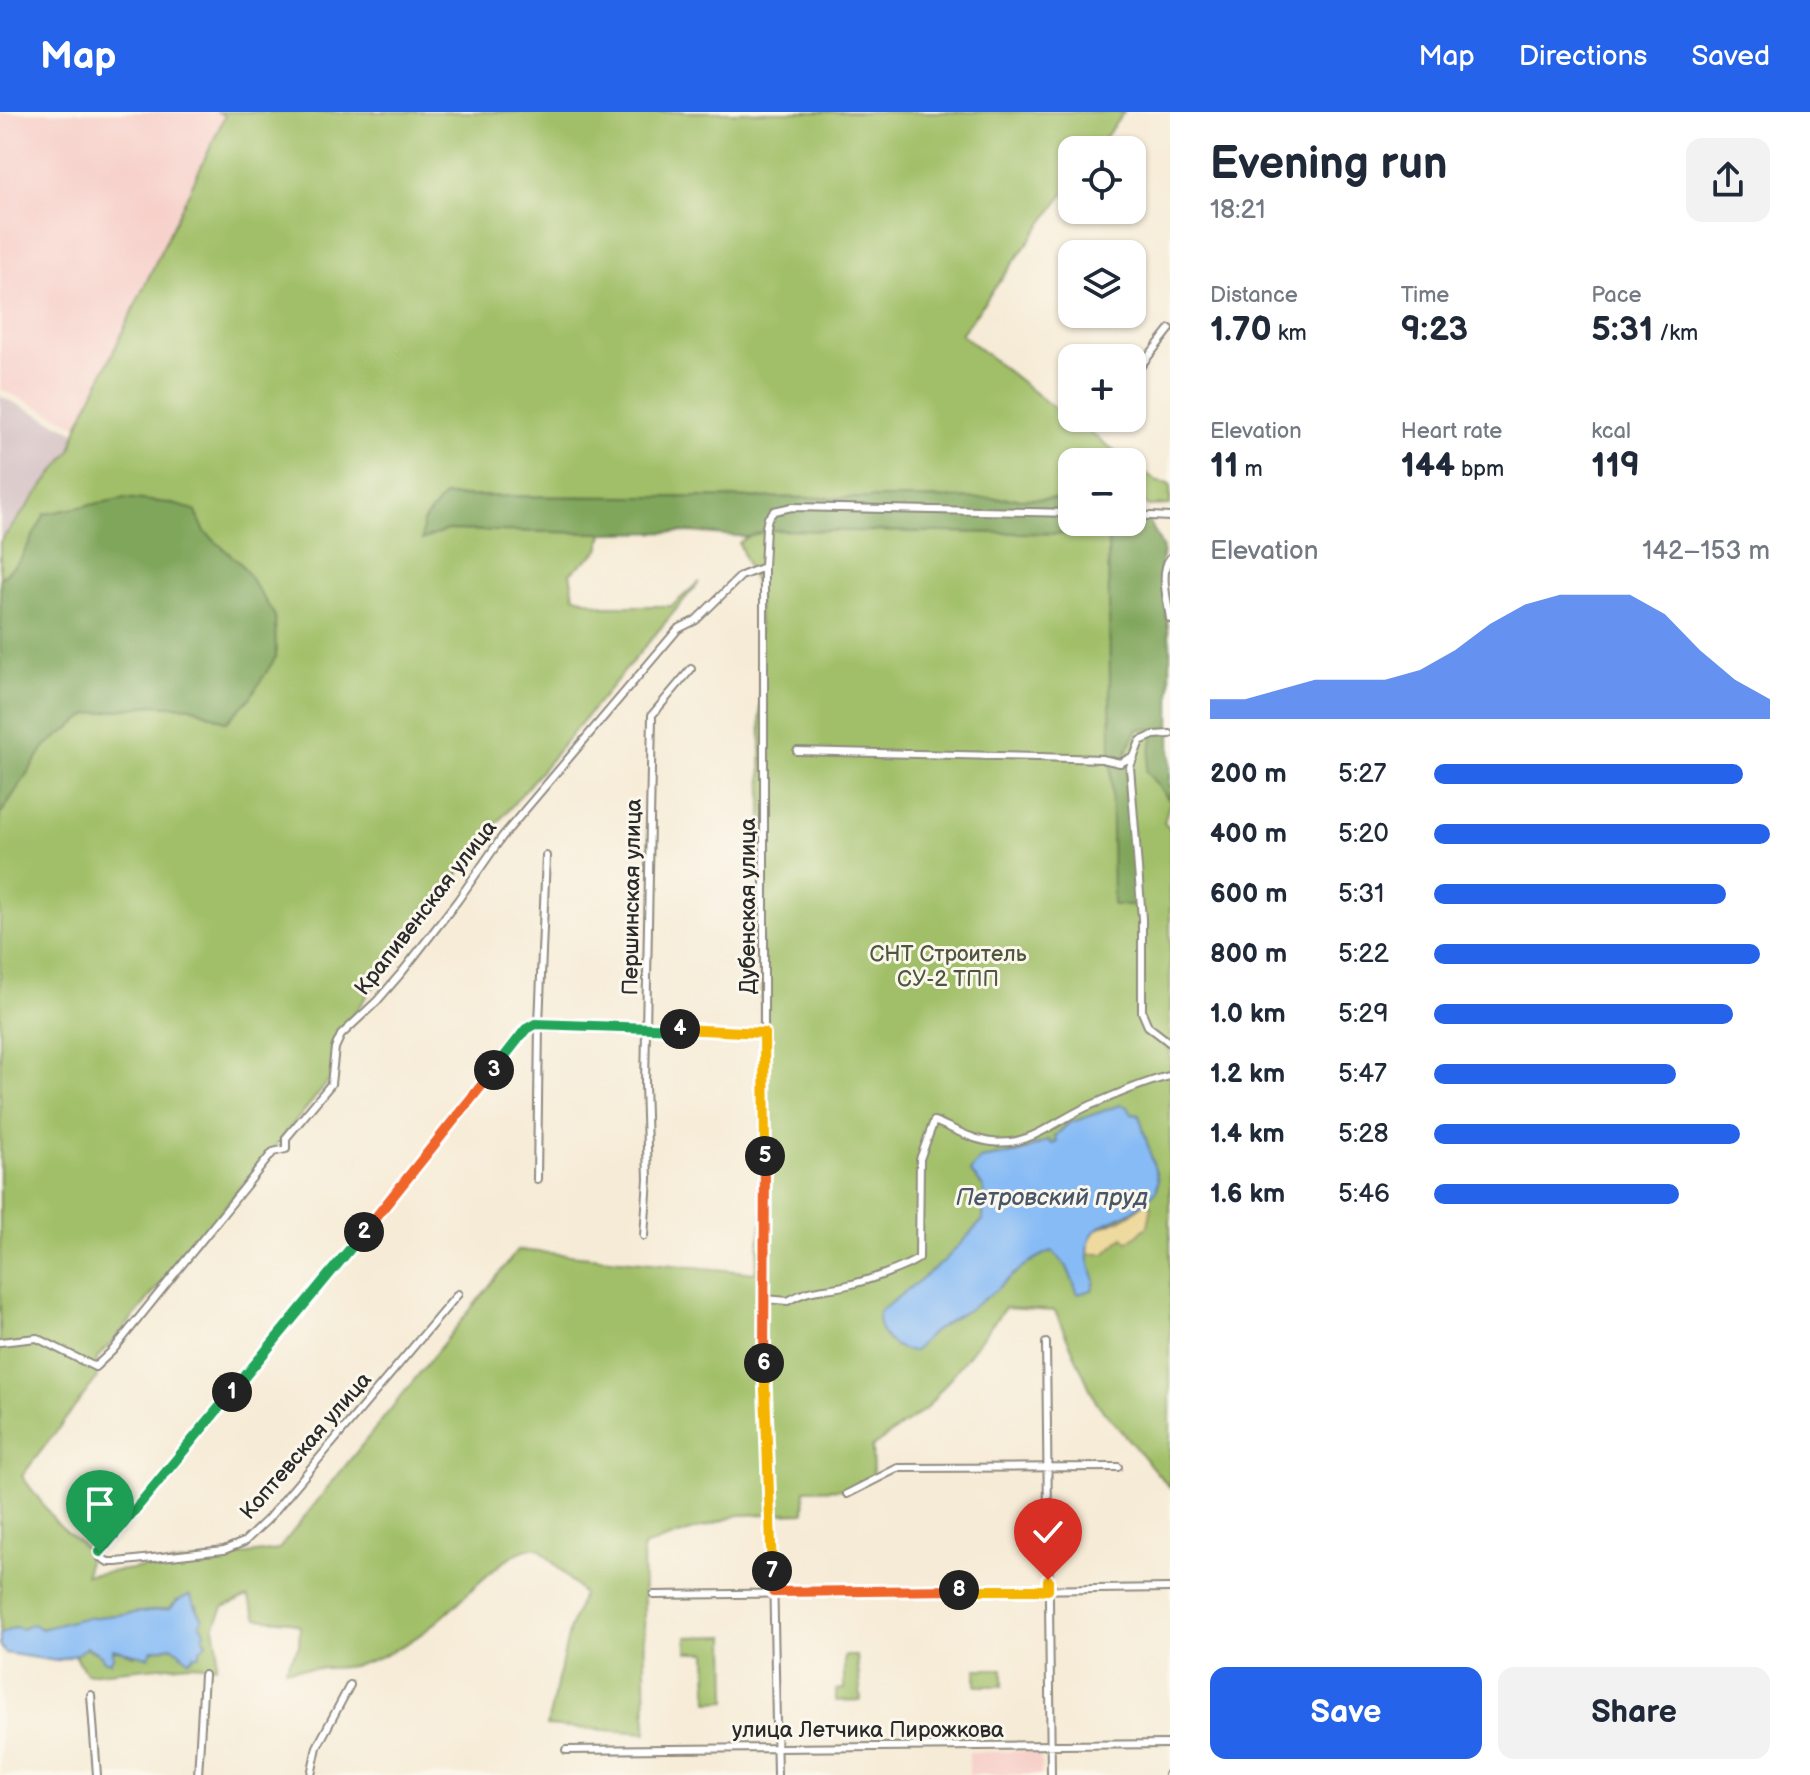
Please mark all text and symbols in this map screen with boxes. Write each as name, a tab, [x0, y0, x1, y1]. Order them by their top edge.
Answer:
text: Map	[40, 34, 116, 79]
text: Map	[1418, 40, 1475, 73]
text: Directions	[1519, 40, 1647, 73]
text: Saved	[1691, 40, 1770, 73]
map controls	[1058, 136, 1146, 536]
button: locate	[1058, 136, 1146, 224]
text: Evening run	[1210, 138, 1447, 191]
button: share	[1686, 138, 1770, 222]
text: 18:21	[1210, 195, 1265, 226]
button: layers	[1058, 240, 1146, 328]
text: Distance	[1210, 282, 1298, 309]
text: Time	[1401, 282, 1449, 309]
text: Pace	[1591, 282, 1642, 309]
text: 1.70	[1210, 309, 1272, 350]
text: 9:23	[1401, 309, 1468, 350]
text: 5:31	[1591, 309, 1653, 350]
text: km	[1272, 320, 1307, 347]
text: /km	[1653, 320, 1698, 347]
button: +	[1058, 344, 1146, 432]
text: Elevation	[1210, 418, 1302, 445]
text: Heart rate	[1401, 418, 1502, 445]
text: kcal	[1591, 418, 1631, 445]
text: 11	[1210, 445, 1239, 486]
text: 144	[1401, 445, 1455, 486]
text: 119	[1591, 445, 1640, 486]
button: −	[1058, 448, 1146, 536]
text: m	[1239, 456, 1263, 483]
text: bpm	[1455, 456, 1504, 483]
text: Elevation	[1210, 536, 1318, 567]
text: 142–153 m	[1642, 536, 1770, 567]
text: 200 m	[1210, 759, 1287, 790]
text: 5:27	[1338, 759, 1386, 790]
street label: Першинская улица	[617, 798, 648, 996]
street label: Крапивенская улица	[349, 815, 503, 1001]
street label: Дубенская улица	[735, 818, 762, 994]
text: 400 m	[1210, 819, 1287, 850]
text: 5:20	[1338, 819, 1389, 850]
text: 600 m	[1210, 879, 1287, 910]
text: 5:31	[1338, 879, 1384, 910]
text: 800 m	[1210, 939, 1287, 970]
text: 5:22	[1338, 939, 1389, 970]
park label: СНТ Строитель СУ-2 ТПП	[869, 941, 1027, 993]
text: 1.0 km	[1210, 999, 1286, 1030]
text: 5:29	[1338, 999, 1389, 1030]
pin: 4	[660, 1009, 700, 1049]
text: 4	[674, 1015, 686, 1042]
pin: 3	[474, 1050, 514, 1090]
text: 3	[488, 1056, 500, 1083]
text: 1.2 km	[1210, 1059, 1285, 1090]
text: 5:47	[1338, 1059, 1387, 1090]
text: 1.4 km	[1210, 1119, 1285, 1150]
text: 5:28	[1338, 1119, 1389, 1150]
pin: 5	[745, 1136, 785, 1176]
text: 5	[759, 1142, 771, 1169]
text: 1.6 km	[1210, 1179, 1285, 1210]
text: 5:46	[1338, 1179, 1390, 1210]
water label: Петровский пруд	[956, 1183, 1148, 1212]
pin: 2	[344, 1212, 384, 1252]
text: 2	[357, 1218, 371, 1245]
pin: 6	[744, 1343, 784, 1383]
text: 6	[757, 1349, 771, 1376]
street label: Коптевская улица	[235, 1367, 378, 1525]
pin: 1	[212, 1372, 252, 1412]
text: 1	[227, 1378, 237, 1405]
pin	[66, 1470, 134, 1552]
icon: arrive	[78, 1482, 122, 1526]
pin	[1014, 1498, 1082, 1580]
icon: check	[1026, 1510, 1070, 1554]
pin: 7	[752, 1551, 792, 1591]
text: 7	[766, 1557, 778, 1584]
pin: 8	[939, 1570, 979, 1610]
text: 8	[952, 1576, 966, 1603]
button: Save	[1210, 1667, 1482, 1759]
button: Share	[1498, 1667, 1770, 1759]
street label: улица Летчика Пирожкова	[732, 1717, 1004, 1744]

